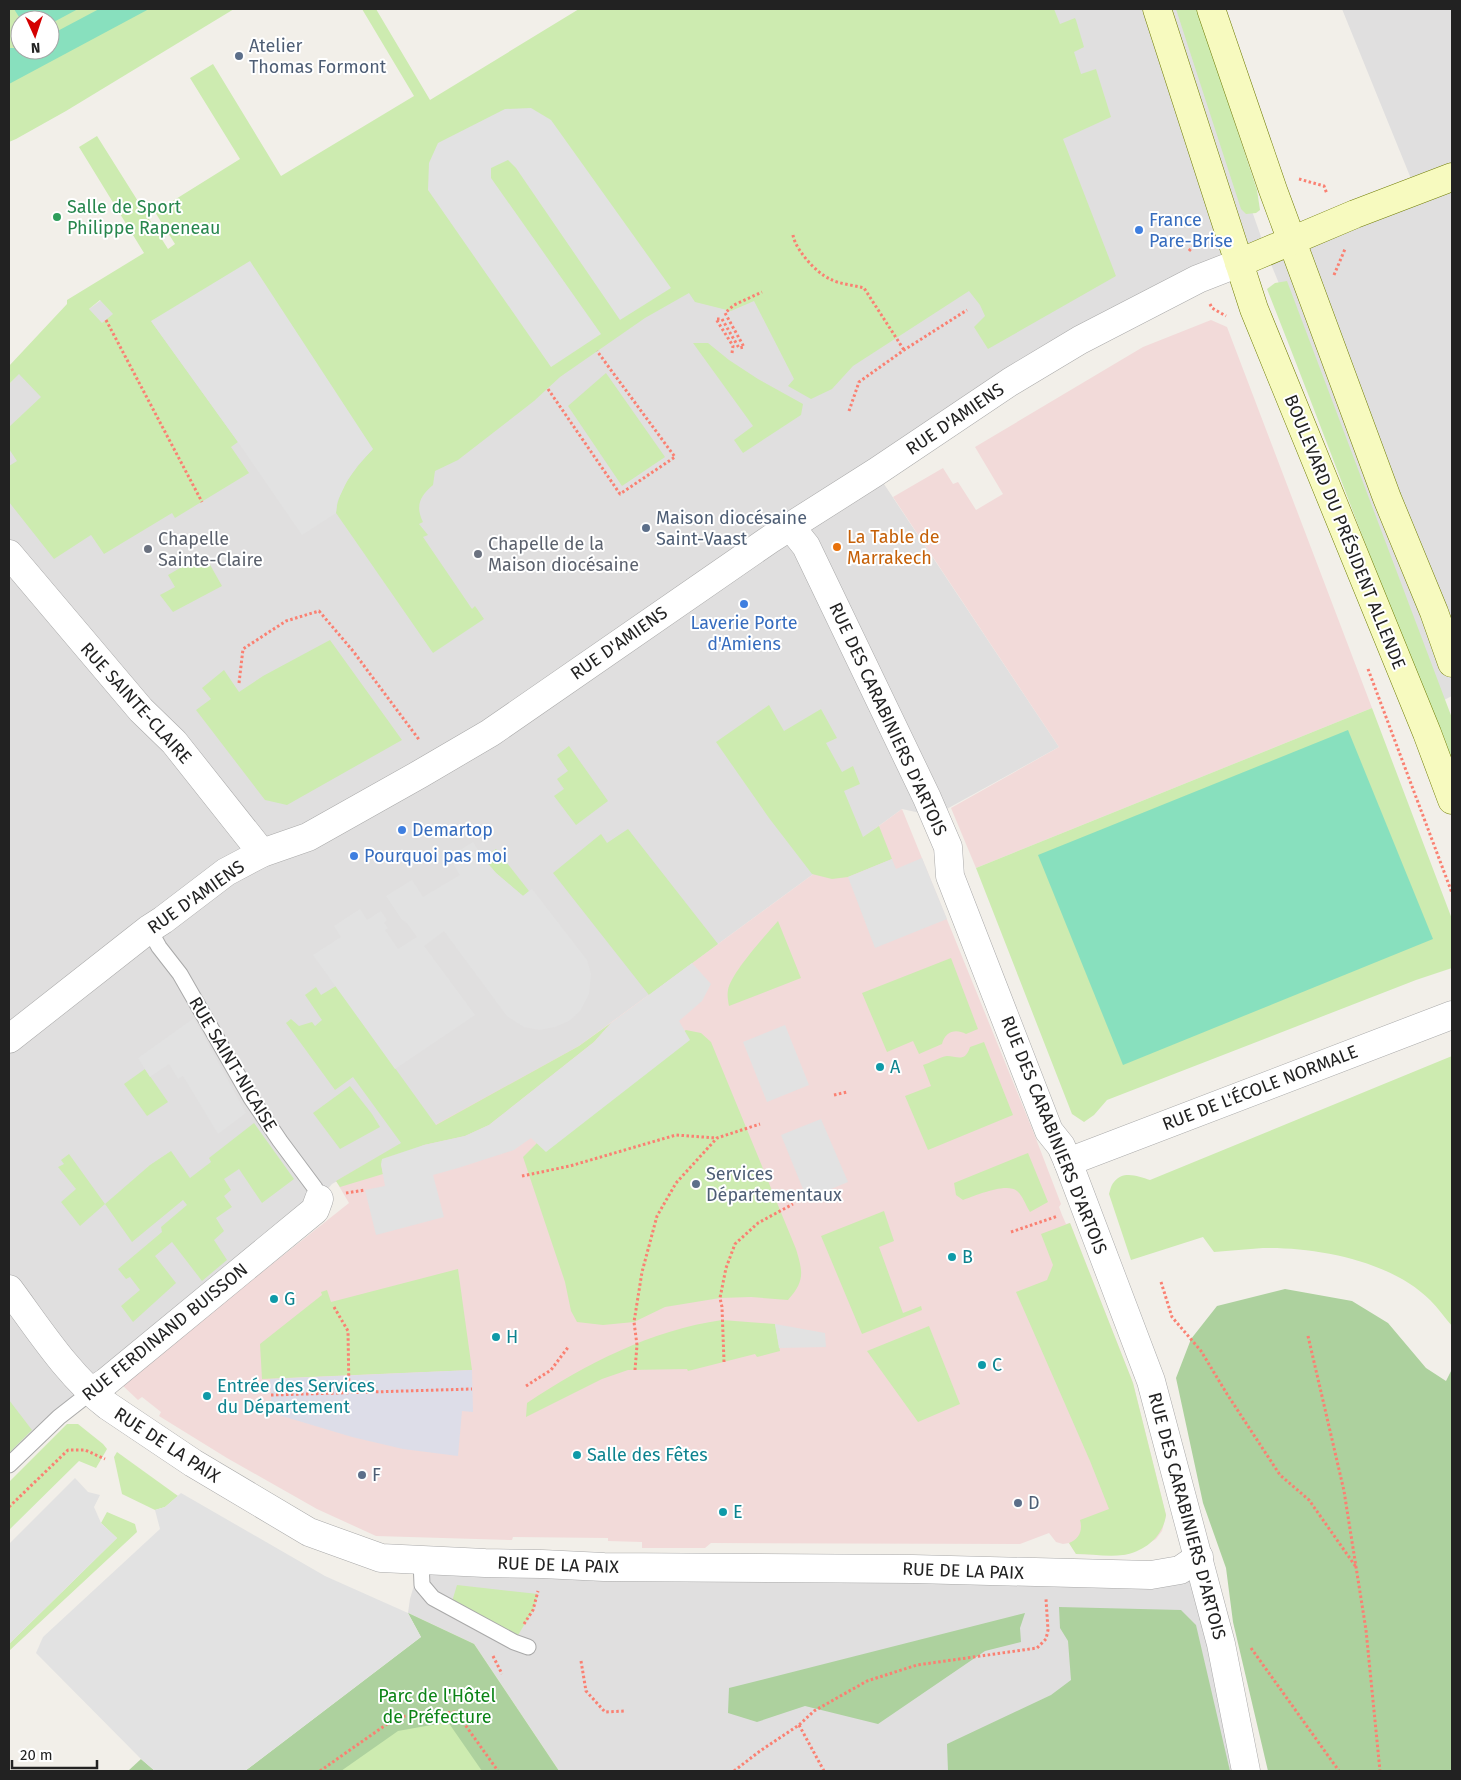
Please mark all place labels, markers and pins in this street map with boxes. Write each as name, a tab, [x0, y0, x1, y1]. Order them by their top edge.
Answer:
place label: Atelier Thomas Formont	[249, 35, 387, 78]
marker: Atelier Thomas Formont	[233, 50, 245, 62]
place label: Salle de Sport Philippe Rapeneau	[67, 196, 221, 239]
place label: France Pare-Brise	[1149, 209, 1233, 252]
marker: Salle de Sport Philippe Rapeneau	[51, 211, 63, 223]
marker: France Pare-Brise	[1133, 224, 1145, 236]
place label: Maison diocésaine Saint-Vaast	[656, 507, 807, 550]
marker: Maison diocésaine Saint-Vaast	[640, 522, 652, 534]
place label: La Table de Marrakech	[847, 526, 940, 569]
place label: Chapelle Sainte-Claire	[158, 528, 263, 571]
place label: Chapelle de la Maison diocésaine	[488, 533, 639, 576]
marker: La Table de Marrakech	[831, 541, 843, 553]
marker: Chapelle Sainte-Claire	[142, 543, 154, 555]
marker: Chapelle de la Maison diocésaine	[472, 548, 484, 560]
marker: Laverie Porte d'Amiens	[738, 598, 750, 610]
place label: Laverie Porte d'Amiens	[691, 612, 797, 655]
place label: Demartop	[412, 819, 493, 841]
marker: Demartop	[396, 824, 408, 836]
place label: Pourquoi pas moi	[364, 845, 507, 867]
marker: Pourquoi pas moi	[348, 850, 360, 862]
place label: A	[890, 1056, 901, 1078]
marker: A	[874, 1061, 886, 1073]
place label: Services Départementaux	[706, 1163, 842, 1206]
marker: Services Départementaux	[690, 1178, 702, 1190]
place label: B	[962, 1246, 973, 1268]
marker: B	[946, 1251, 958, 1263]
place label: G	[284, 1288, 295, 1310]
marker: G	[268, 1293, 280, 1305]
place label: H	[506, 1326, 518, 1348]
marker: H	[490, 1331, 502, 1343]
place label: C	[992, 1354, 1002, 1376]
marker: C	[976, 1359, 988, 1371]
place label: Entrée des Services du Département	[217, 1375, 375, 1418]
marker: Entrée des Services du Département	[201, 1390, 213, 1402]
place label: Salle des Fêtes	[587, 1444, 708, 1466]
marker: Salle des Fêtes	[571, 1449, 583, 1461]
place label: F	[372, 1464, 381, 1486]
marker: F	[356, 1469, 368, 1481]
place label: D	[1028, 1492, 1040, 1514]
marker: D	[1012, 1497, 1024, 1509]
place label: E	[733, 1501, 743, 1523]
marker: E	[717, 1506, 729, 1518]

